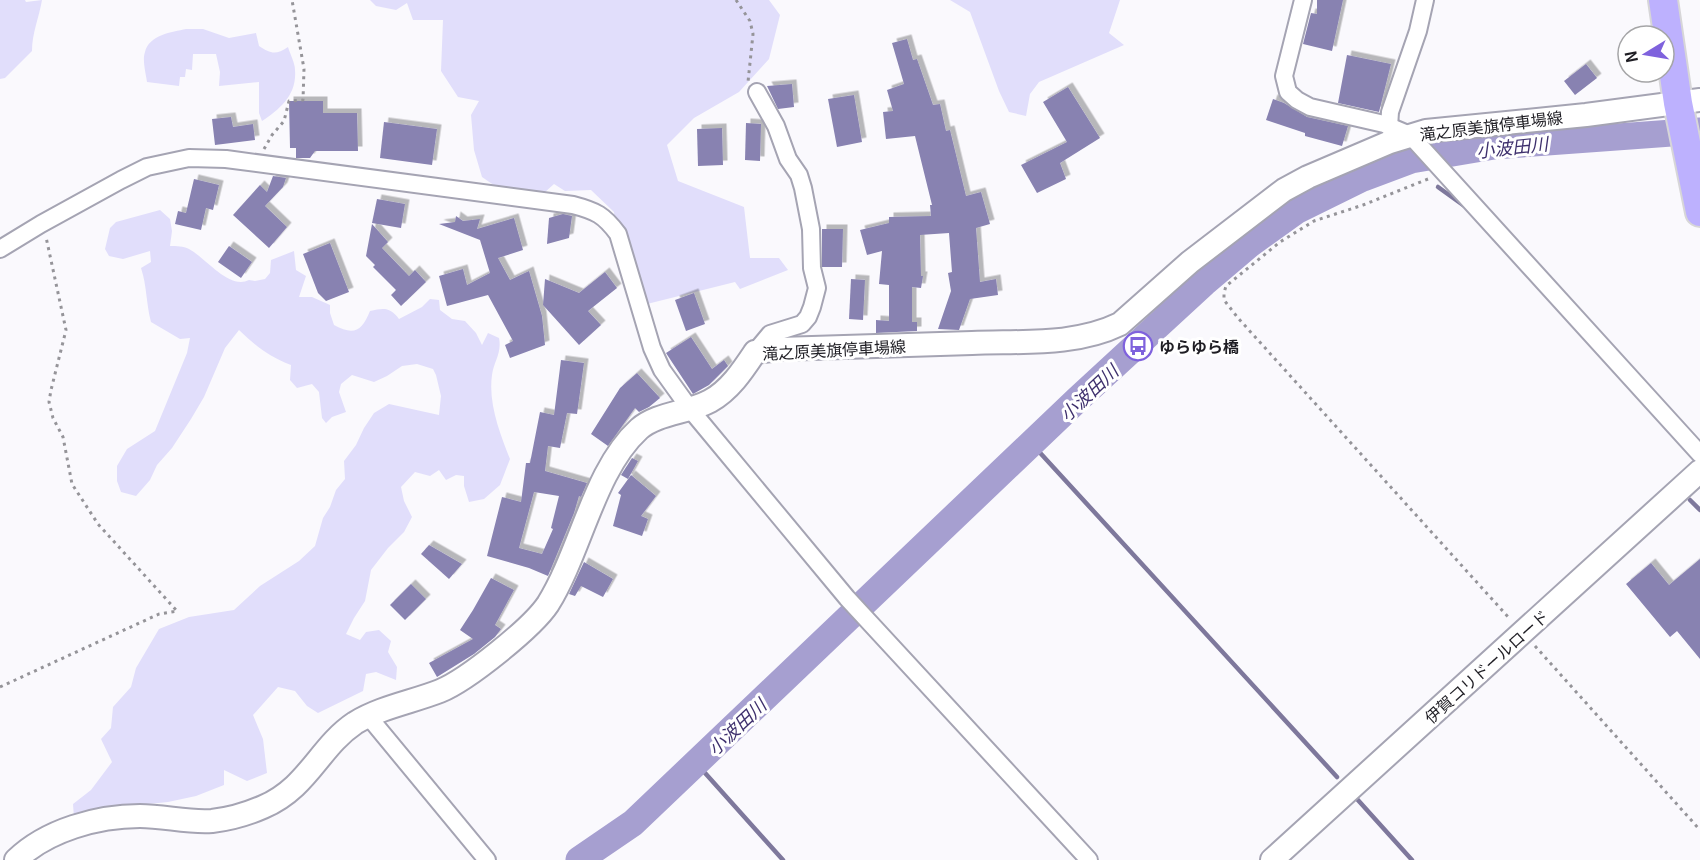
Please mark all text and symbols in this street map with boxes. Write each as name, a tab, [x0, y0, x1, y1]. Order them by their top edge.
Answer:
north arrow	[1616, 24, 1676, 84]
text: N	[1617, 49, 1643, 65]
street label: 滝之原美旗停車場線	[1418, 104, 1564, 146]
water label: 小波田川	[1475, 129, 1551, 163]
bus stop icon: ゆらゆら橋	[1122, 330, 1154, 362]
street label: 滝之原美旗停車場線	[761, 333, 907, 365]
place label: ゆらゆら橋	[1159, 334, 1239, 358]
water label: 小波田川	[1053, 357, 1125, 426]
street label: 伊賀コリドールロード	[1419, 604, 1553, 728]
water label: 小波田川	[701, 691, 773, 760]

